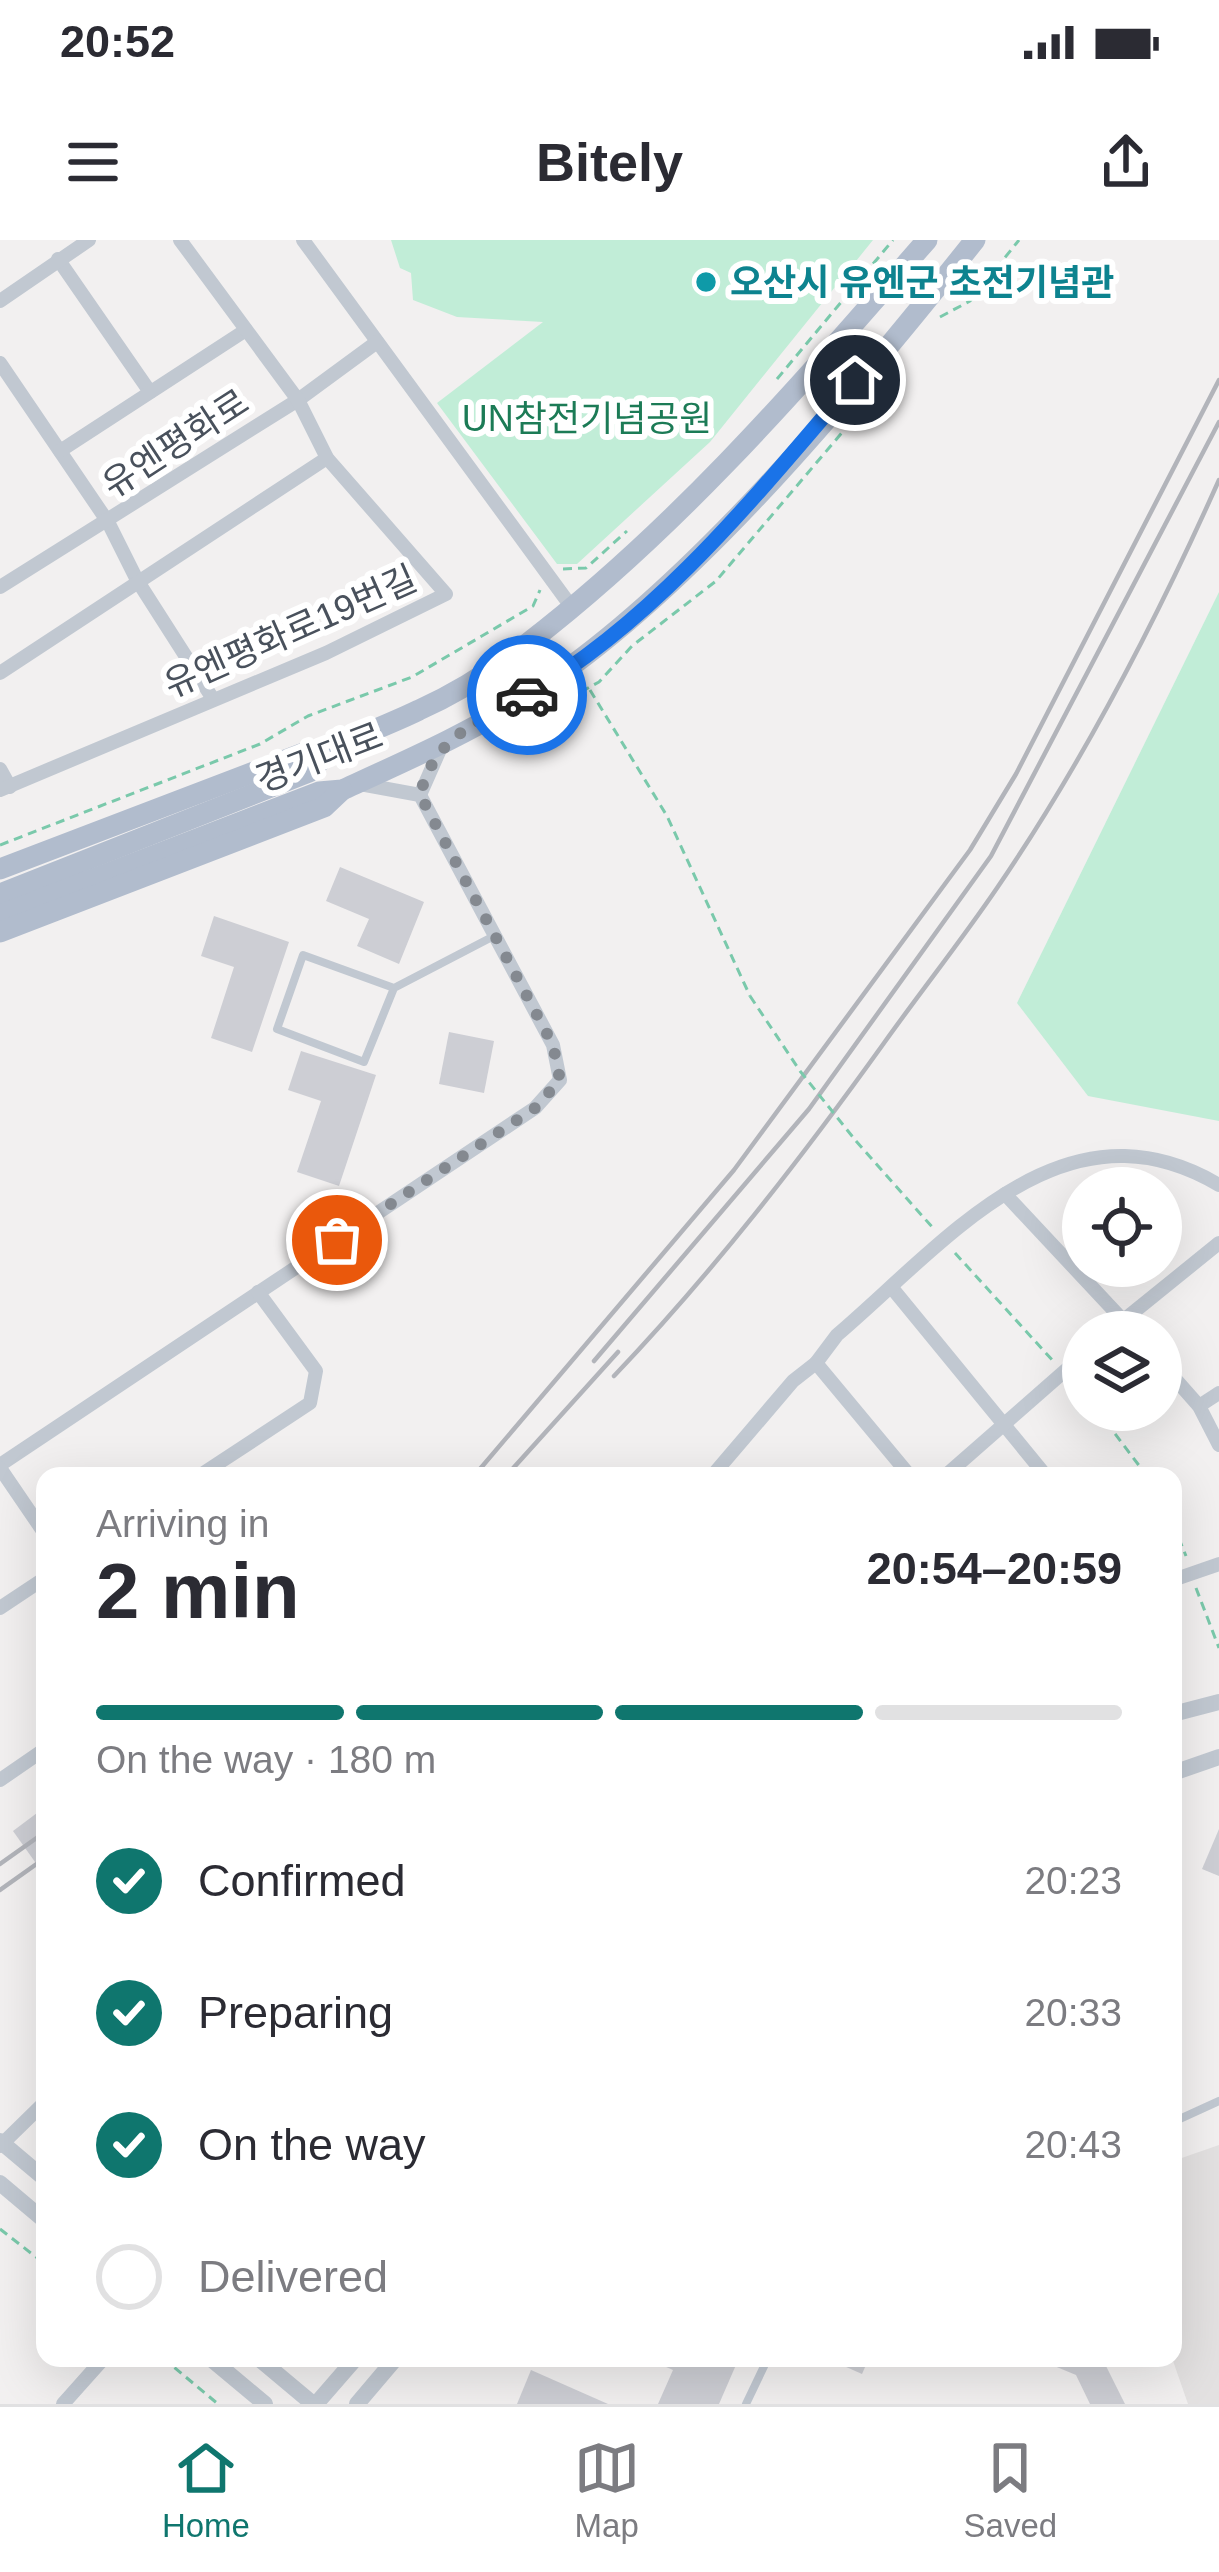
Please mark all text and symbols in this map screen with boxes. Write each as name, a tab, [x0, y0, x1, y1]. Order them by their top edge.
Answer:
text: 20:52	[60, 16, 175, 67]
icon: menu	[60, 129, 126, 195]
icon: share	[1093, 129, 1159, 195]
text: Bitely	[536, 132, 683, 192]
place label: 오산시 유엔군 초전기념관	[730, 262, 1114, 303]
marker: 오산시 유엔군 초전기념관	[693, 269, 719, 295]
pin	[804, 329, 906, 431]
icon: home	[822, 347, 888, 413]
street label: 유엔평화로	[95, 381, 256, 506]
park label: UN참전기념공원	[462, 398, 712, 439]
street label: 유엔평화로19번길	[158, 557, 423, 705]
courier	[467, 635, 587, 755]
icon: car	[494, 662, 560, 728]
street label: 경기대로	[250, 715, 388, 800]
map controls	[1062, 1167, 1182, 1431]
button: locate	[1062, 1167, 1182, 1287]
pin	[286, 1189, 388, 1291]
icon: bag	[304, 1207, 370, 1273]
button: layers	[1062, 1311, 1182, 1431]
text: Arriving in	[96, 1502, 269, 1545]
text: 20:54–20:59	[867, 1543, 1122, 1594]
text: 2 min	[96, 1547, 300, 1635]
text: On the way · 180 m	[96, 1738, 436, 1781]
icon: check	[96, 1848, 162, 1914]
text: Confirmed	[198, 1855, 406, 1906]
text: 20:23	[1024, 1859, 1122, 1902]
icon: check	[96, 1980, 162, 2046]
text: Preparing	[198, 1987, 393, 2038]
text: 20:33	[1024, 1991, 1122, 2034]
icon: check	[96, 2112, 162, 2178]
text: On the way	[198, 2119, 426, 2170]
text: 20:43	[1024, 2123, 1122, 2166]
text: Delivered	[198, 2251, 388, 2302]
tab: Home	[162, 2435, 250, 2545]
tab: Map	[574, 2435, 640, 2545]
tab: Saved	[964, 2435, 1057, 2545]

